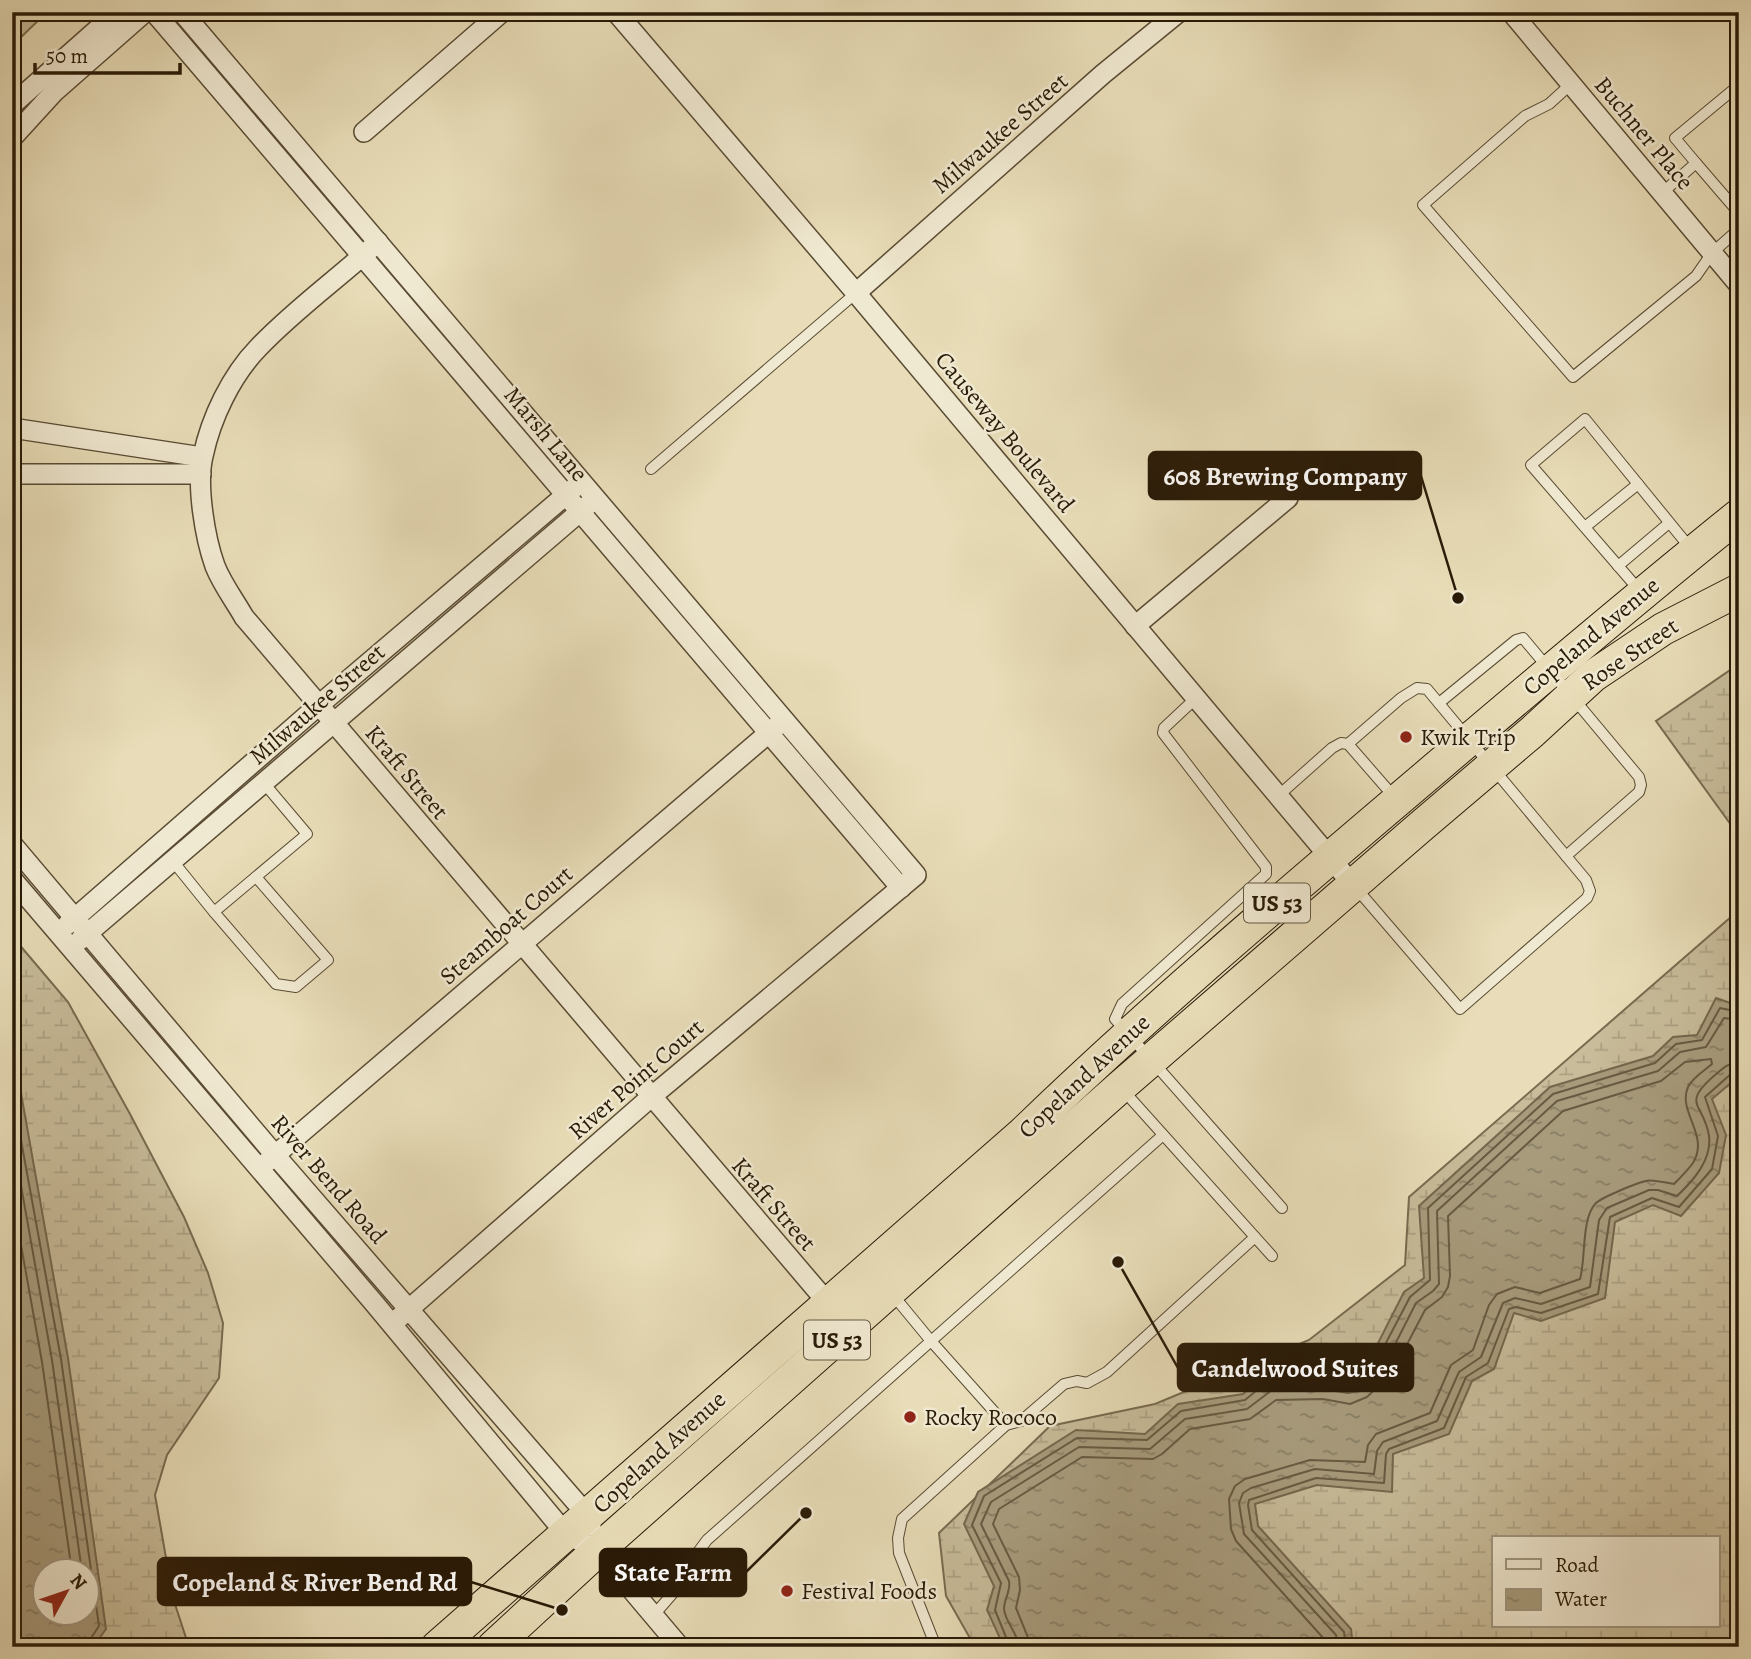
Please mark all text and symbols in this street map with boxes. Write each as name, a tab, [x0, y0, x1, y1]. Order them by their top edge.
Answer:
scale bar	[35, 32, 180, 76]
text: 50 m	[46, 42, 88, 70]
street label: Milwaukee Street	[925, 65, 1075, 201]
street label: Buchner Place	[1587, 69, 1701, 197]
street label: Causeway Boulevard	[928, 345, 1082, 519]
street label: Marsh Lane	[497, 380, 595, 488]
callout: 608 Brewing Company	[1149, 452, 1421, 499]
text: 608 Brewing Company	[1163, 459, 1408, 494]
street label: Copeland Avenue	[1516, 569, 1666, 703]
street label: Rose Street	[1575, 610, 1685, 698]
street label: Milwaukee Street	[242, 636, 392, 772]
street label: Kraft Street	[358, 718, 456, 826]
place label: Kwik Trip	[1420, 721, 1516, 753]
marker: Kwik Trip	[1398, 729, 1414, 745]
street label: Steamboat Court	[432, 858, 580, 992]
road number: US 53	[1244, 884, 1310, 922]
street label: Copeland Avenue	[1011, 1007, 1157, 1145]
street label: River Point Court	[562, 1011, 711, 1147]
street label: River Bend Road	[264, 1107, 394, 1251]
street label: Kraft Street	[724, 1150, 824, 1258]
road number: US 53	[804, 1320, 870, 1359]
callout: Candelwood Suites	[1178, 1344, 1413, 1391]
text: Candelwood Suites	[1191, 1351, 1399, 1386]
street label: Copeland Avenue	[585, 1383, 733, 1521]
place label: Rocky Rococo	[924, 1401, 1057, 1433]
marker: Rocky Rococo	[902, 1409, 918, 1425]
legend	[1492, 1536, 1720, 1628]
callout: State Farm	[600, 1549, 746, 1596]
text: Road	[1555, 1551, 1599, 1579]
text: State Farm	[614, 1555, 732, 1590]
north arrow	[32, 1558, 102, 1628]
callout: Copeland & River Bend Rd	[158, 1558, 471, 1605]
text: Copeland & River Bend Rd	[173, 1565, 458, 1600]
text: N	[64, 1568, 93, 1595]
place label: Festival Foods	[801, 1575, 937, 1607]
marker: Festival Foods	[779, 1583, 795, 1599]
text: Water	[1554, 1585, 1607, 1613]

